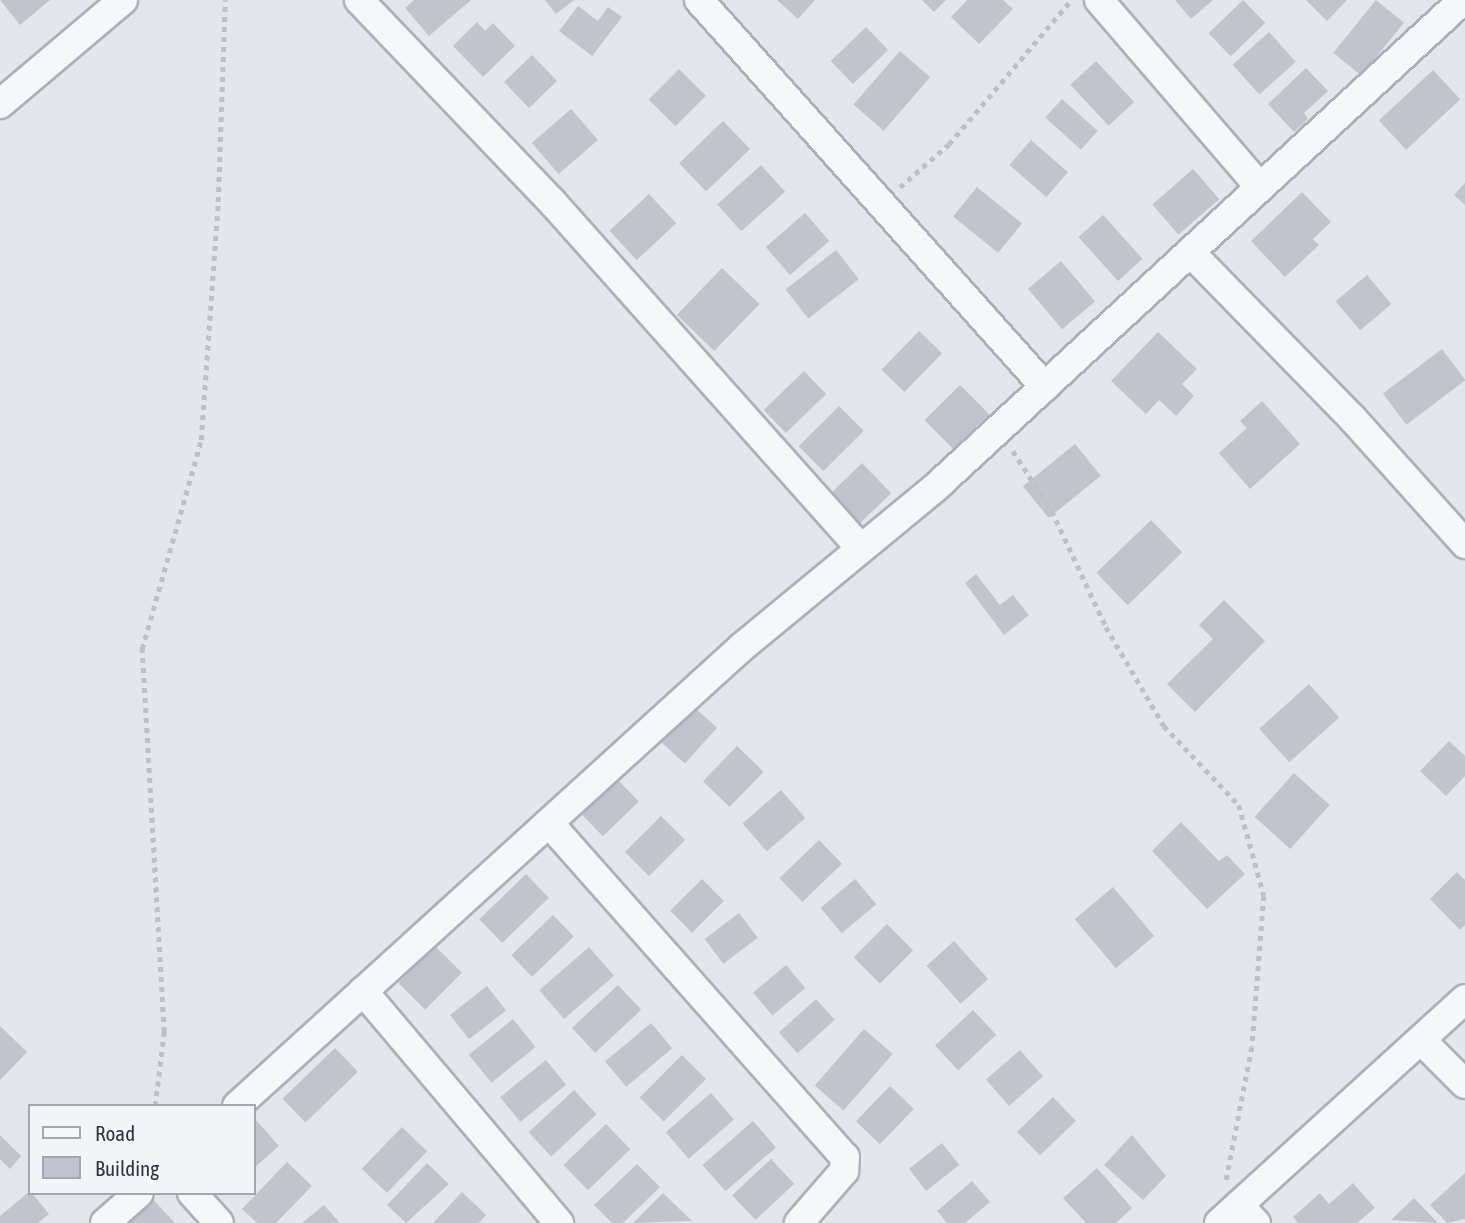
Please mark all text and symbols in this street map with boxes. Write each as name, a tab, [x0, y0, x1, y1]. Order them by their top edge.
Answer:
legend	[28, 1104, 256, 1195]
text: Road	[95, 1121, 135, 1145]
text: Building	[95, 1156, 159, 1180]

